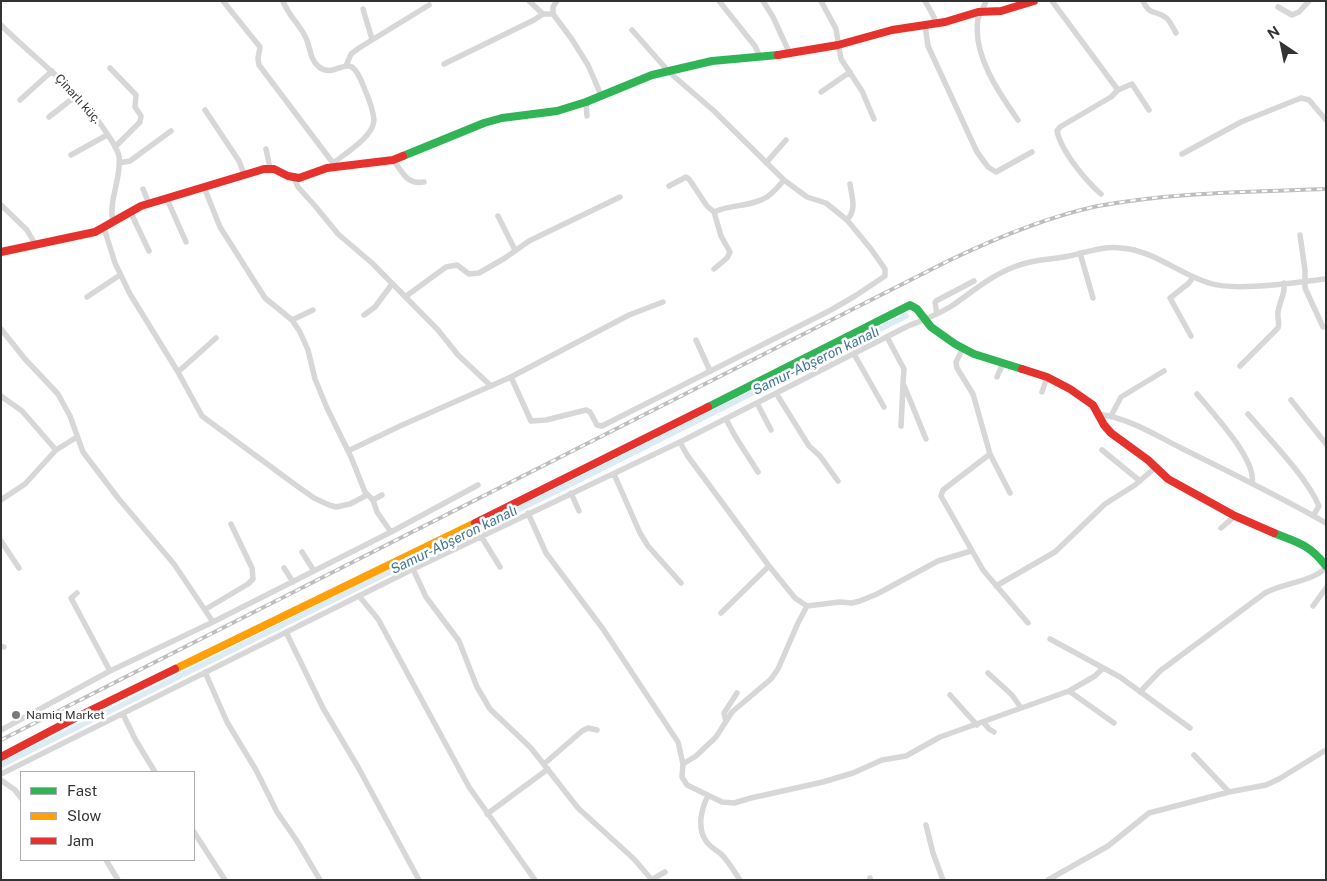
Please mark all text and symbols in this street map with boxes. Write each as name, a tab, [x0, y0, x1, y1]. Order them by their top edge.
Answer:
north arrow	[1257, 20, 1307, 70]
text: N	[1265, 23, 1283, 42]
street label: Çinarlı küç.	[52, 71, 104, 127]
water label: Samur-Abşeron kanalı	[750, 323, 882, 399]
water label: Samur-Abşeron kanalı	[388, 502, 520, 578]
place label: Namiq Market	[26, 708, 105, 722]
marker: Namiq Market	[10, 709, 22, 721]
legend	[20, 771, 195, 861]
text: Fast	[67, 782, 97, 799]
text: Slow	[67, 807, 101, 824]
text: Jam	[67, 832, 94, 849]

